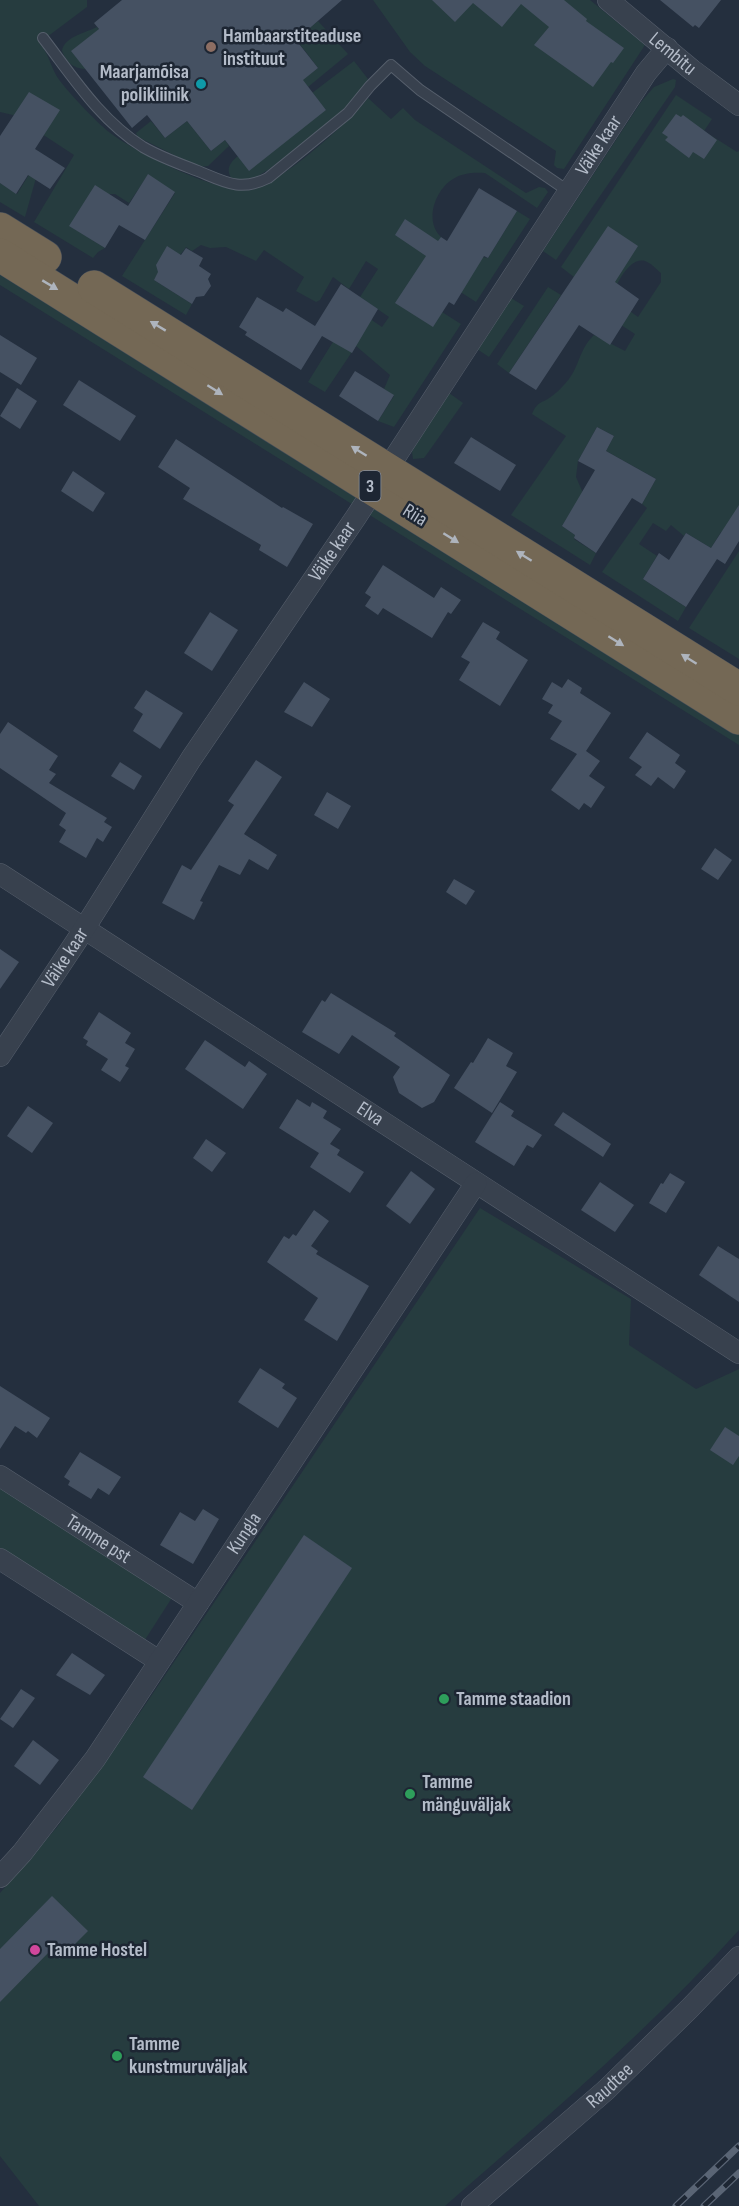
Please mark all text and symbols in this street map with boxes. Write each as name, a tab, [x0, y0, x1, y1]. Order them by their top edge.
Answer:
place label: Hambaarstiteaduse instituut	[223, 24, 361, 71]
street label: Lembitu	[644, 27, 701, 80]
marker: Hambaarstiteaduse instituut	[204, 40, 218, 54]
place label: Maarjamõisa polikliinik	[100, 60, 190, 107]
marker: Maarjamõisa polikliinik	[194, 77, 208, 91]
street label: Väike kaar	[570, 110, 627, 180]
one-way arrow	[42, 280, 58, 291]
one-way arrow	[150, 320, 166, 331]
one-way arrow	[207, 384, 223, 395]
one-way arrow	[351, 446, 367, 457]
road number: 3	[360, 471, 380, 501]
street label: Riia	[398, 498, 432, 532]
street label: Väike kaar	[303, 517, 361, 586]
one-way arrow	[443, 532, 459, 543]
one-way arrow	[516, 550, 532, 561]
one-way arrow	[608, 636, 624, 647]
one-way arrow	[681, 653, 697, 664]
street label: Väike kaar	[37, 923, 94, 992]
street label: Elva	[352, 1096, 388, 1131]
street label: Kungla	[222, 1508, 267, 1559]
street label: Tamme pst	[61, 1509, 136, 1569]
place label: Tamme staadion	[456, 1687, 571, 1711]
marker: Tamme staadion	[437, 1692, 451, 1706]
place label: Tamme mänguväljak	[422, 1770, 511, 1817]
marker: Tamme mänguväljak	[403, 1787, 417, 1801]
place label: Tamme Hostel	[47, 1938, 147, 1962]
marker: Tamme Hostel	[28, 1943, 42, 1957]
place label: Tamme kunstmuruväljak	[129, 2032, 248, 2079]
marker: Tamme kunstmuruväljak	[110, 2049, 124, 2063]
street label: Raudtee	[582, 2058, 638, 2113]

